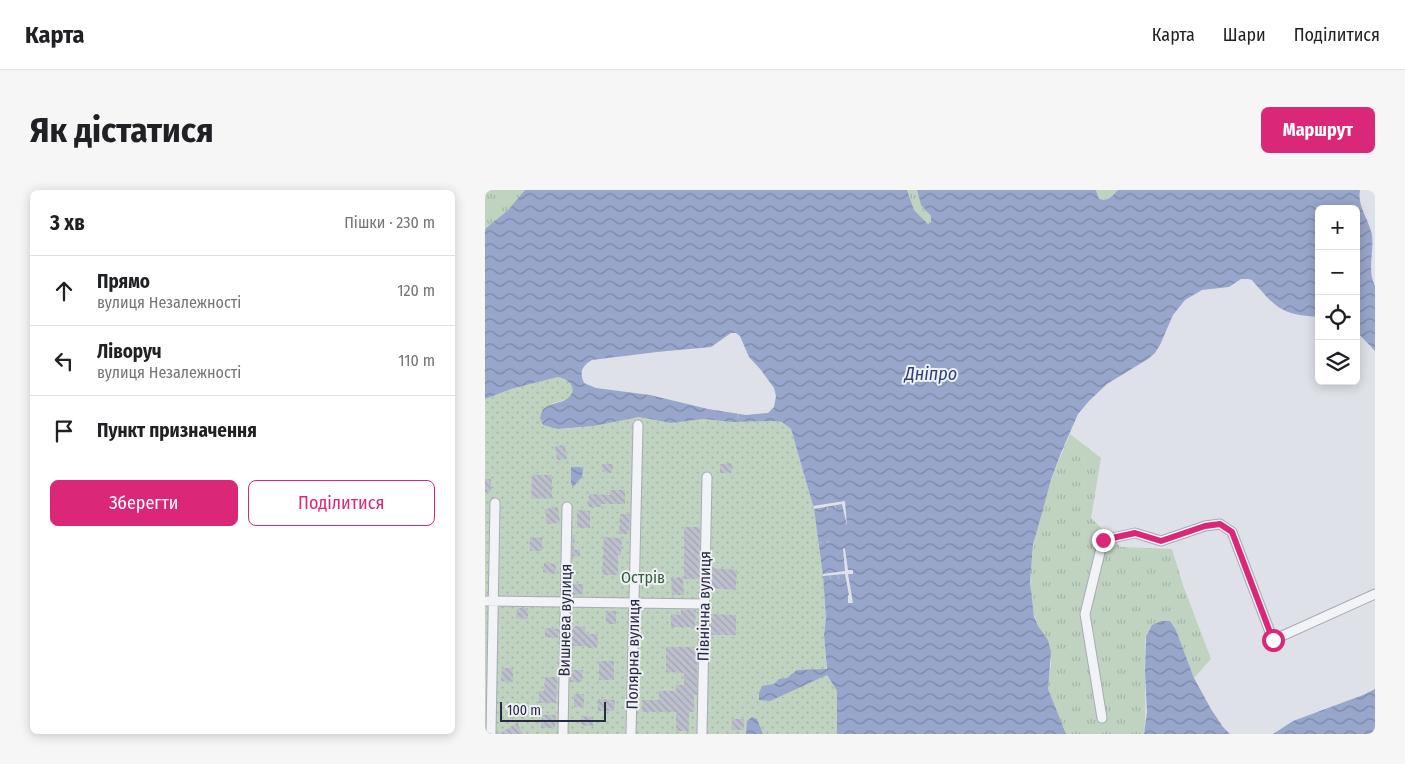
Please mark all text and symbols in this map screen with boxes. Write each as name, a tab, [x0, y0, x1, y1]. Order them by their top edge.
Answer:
text: Карта	[25, 21, 84, 49]
text: Карта	[1152, 24, 1195, 46]
text: Шари	[1223, 24, 1266, 46]
text: Поділитися	[1294, 24, 1380, 46]
button: Маршрут	[1261, 107, 1375, 153]
text: Як дістатися	[30, 109, 214, 151]
map controls	[1315, 205, 1360, 385]
button: +	[1315, 205, 1360, 250]
text: 3 хв	[50, 210, 85, 236]
text: Пішки · 230 m	[344, 213, 435, 232]
button: −	[1315, 250, 1360, 295]
text: Прямо	[97, 270, 150, 293]
icon: ahead	[50, 277, 78, 305]
text: 120 m	[397, 281, 435, 300]
text: вулиця Незалежності	[97, 293, 241, 312]
button: locate	[1315, 295, 1360, 340]
text: Ліворуч	[97, 340, 162, 363]
button: layers	[1315, 340, 1360, 385]
icon: left	[50, 347, 78, 375]
text: 110 m	[398, 351, 435, 370]
text: вулиця Незалежності	[97, 363, 241, 382]
water label: Дніпро	[903, 363, 957, 385]
icon: arrive	[50, 417, 78, 445]
text: Пункт призначення	[97, 419, 257, 442]
button: Зберегти	[50, 480, 238, 526]
button: Поділитися	[248, 480, 435, 526]
route end	[1092, 529, 1115, 552]
street label: Північна вулиця	[694, 551, 714, 661]
street label: Вишнева вулиця	[555, 563, 575, 677]
park label: Острів	[621, 568, 665, 587]
street label: Полярна вулиця	[623, 598, 643, 710]
route start	[1262, 629, 1285, 652]
scale bar	[500, 699, 606, 722]
text: 100 m	[507, 702, 541, 719]

